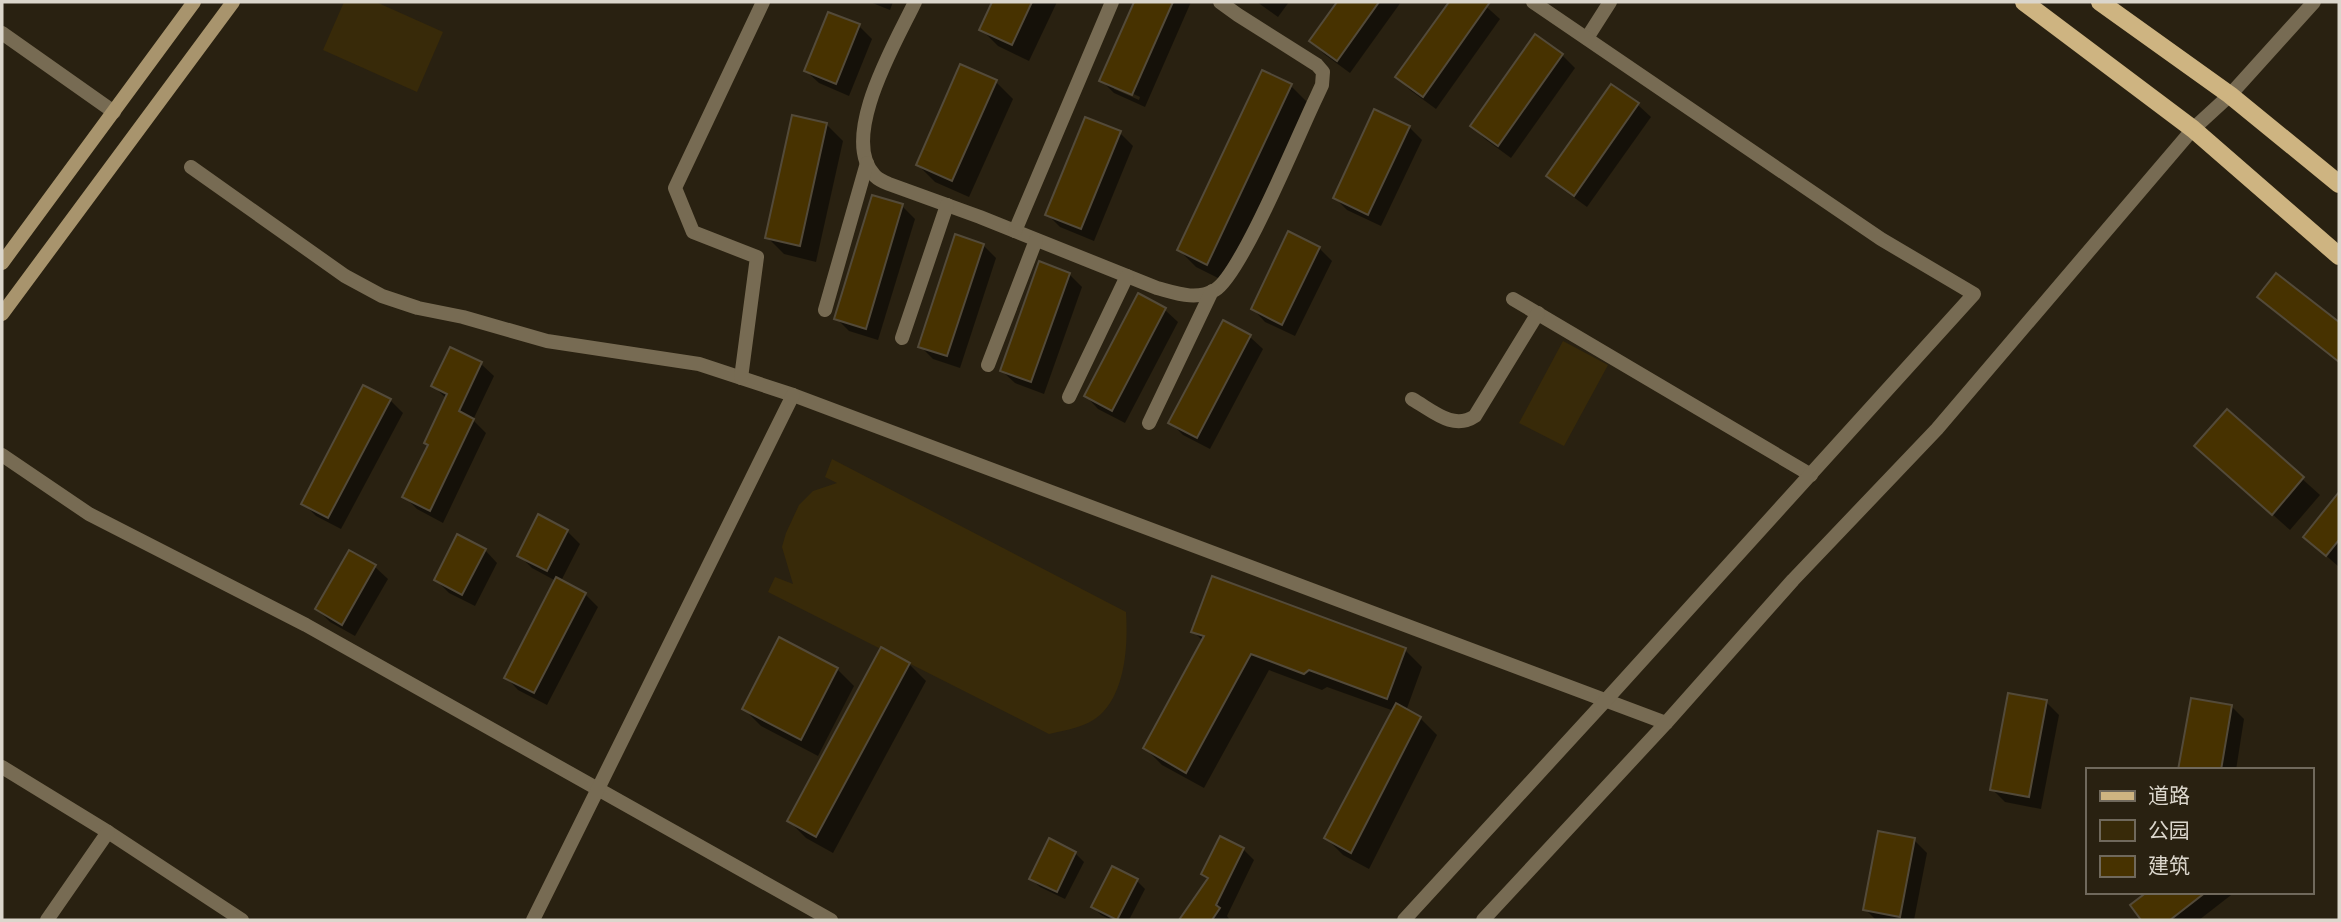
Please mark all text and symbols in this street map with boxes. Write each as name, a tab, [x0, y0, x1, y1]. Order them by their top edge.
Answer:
legend	[2086, 768, 2313, 894]
text: 道路	[2148, 781, 2190, 809]
text: 公园	[2148, 816, 2190, 844]
text: 建筑	[2148, 851, 2190, 879]

